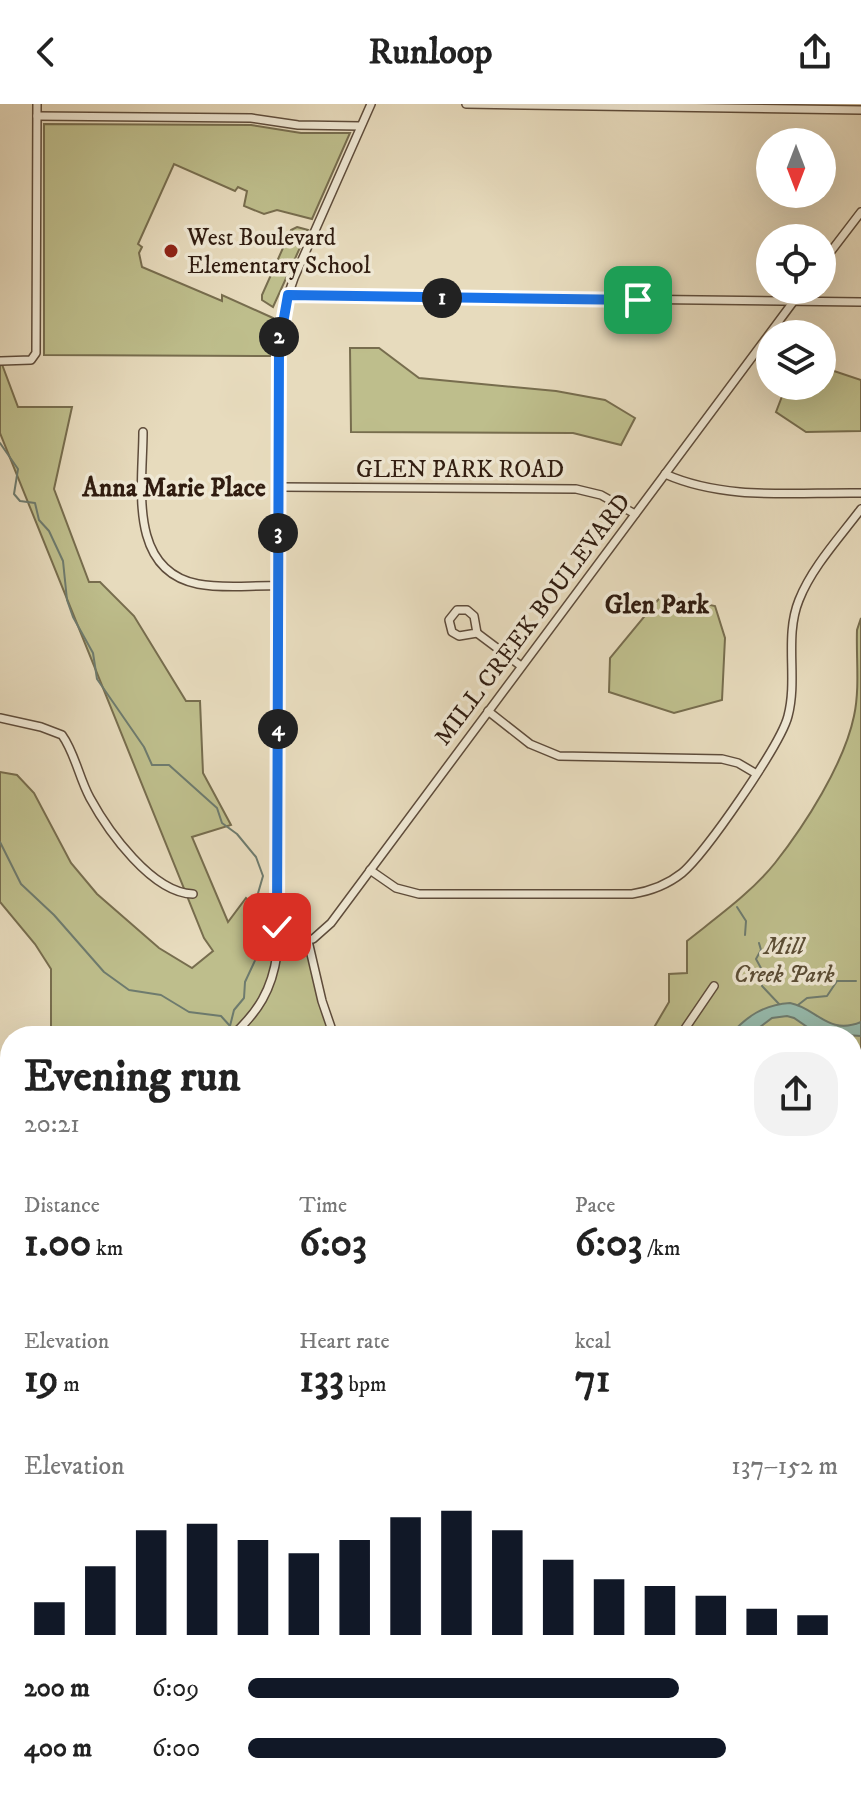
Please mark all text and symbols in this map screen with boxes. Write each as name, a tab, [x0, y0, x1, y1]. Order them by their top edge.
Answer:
icon: back	[24, 30, 68, 74]
text: Runloop	[369, 30, 492, 75]
icon: share	[793, 30, 837, 74]
north arrow	[756, 128, 836, 208]
map controls	[756, 128, 836, 400]
place label: West Boulevard Elementary School	[186, 223, 371, 281]
button: locate	[756, 224, 836, 304]
marker: West Boulevard Elementary School	[162, 242, 180, 260]
pin	[604, 266, 672, 334]
pin: 1	[422, 278, 462, 318]
icon: arrive	[616, 278, 660, 322]
text: 1	[438, 284, 446, 311]
pin: 2	[259, 317, 299, 357]
button: layers	[756, 320, 836, 400]
text: 2	[274, 323, 284, 350]
street label: GLEN PARK ROAD	[356, 455, 564, 485]
district label: Anna Marie Place	[81, 472, 266, 505]
street label: MILL CREEK BOULEVARD	[428, 488, 637, 752]
pin: 3	[258, 513, 298, 553]
text: 3	[274, 519, 282, 546]
district label: Glen Park	[605, 589, 710, 622]
pin: 4	[258, 709, 298, 749]
text: 4	[272, 715, 284, 742]
pin	[243, 893, 311, 961]
icon: check	[255, 905, 299, 949]
park label: Mill Creek Park	[734, 932, 834, 990]
text: Evening run	[24, 1050, 241, 1105]
button: share	[754, 1052, 838, 1136]
text: 20:21	[24, 1108, 80, 1141]
text: Distance	[24, 1192, 100, 1219]
text: Time	[299, 1192, 347, 1219]
text: Pace	[575, 1192, 615, 1219]
text: 1.00	[24, 1219, 91, 1269]
text: 6:03	[299, 1219, 367, 1269]
text: 6:03	[575, 1219, 642, 1269]
text: km	[91, 1235, 123, 1262]
text: /km	[642, 1235, 681, 1262]
text: Elevation	[24, 1328, 109, 1355]
text: Heart rate	[299, 1328, 390, 1355]
text: kcal	[575, 1328, 611, 1355]
text: 19	[24, 1355, 59, 1405]
text: 133	[299, 1355, 344, 1405]
text: 71	[575, 1355, 610, 1405]
text: m	[59, 1371, 80, 1398]
text: bpm	[344, 1371, 386, 1398]
text: Elevation	[24, 1450, 125, 1483]
text: 137–152 m	[731, 1450, 838, 1483]
text: 200 m	[24, 1672, 90, 1705]
text: 6:09	[152, 1672, 199, 1705]
text: 400 m	[24, 1732, 92, 1765]
text: 6:00	[152, 1732, 200, 1765]

